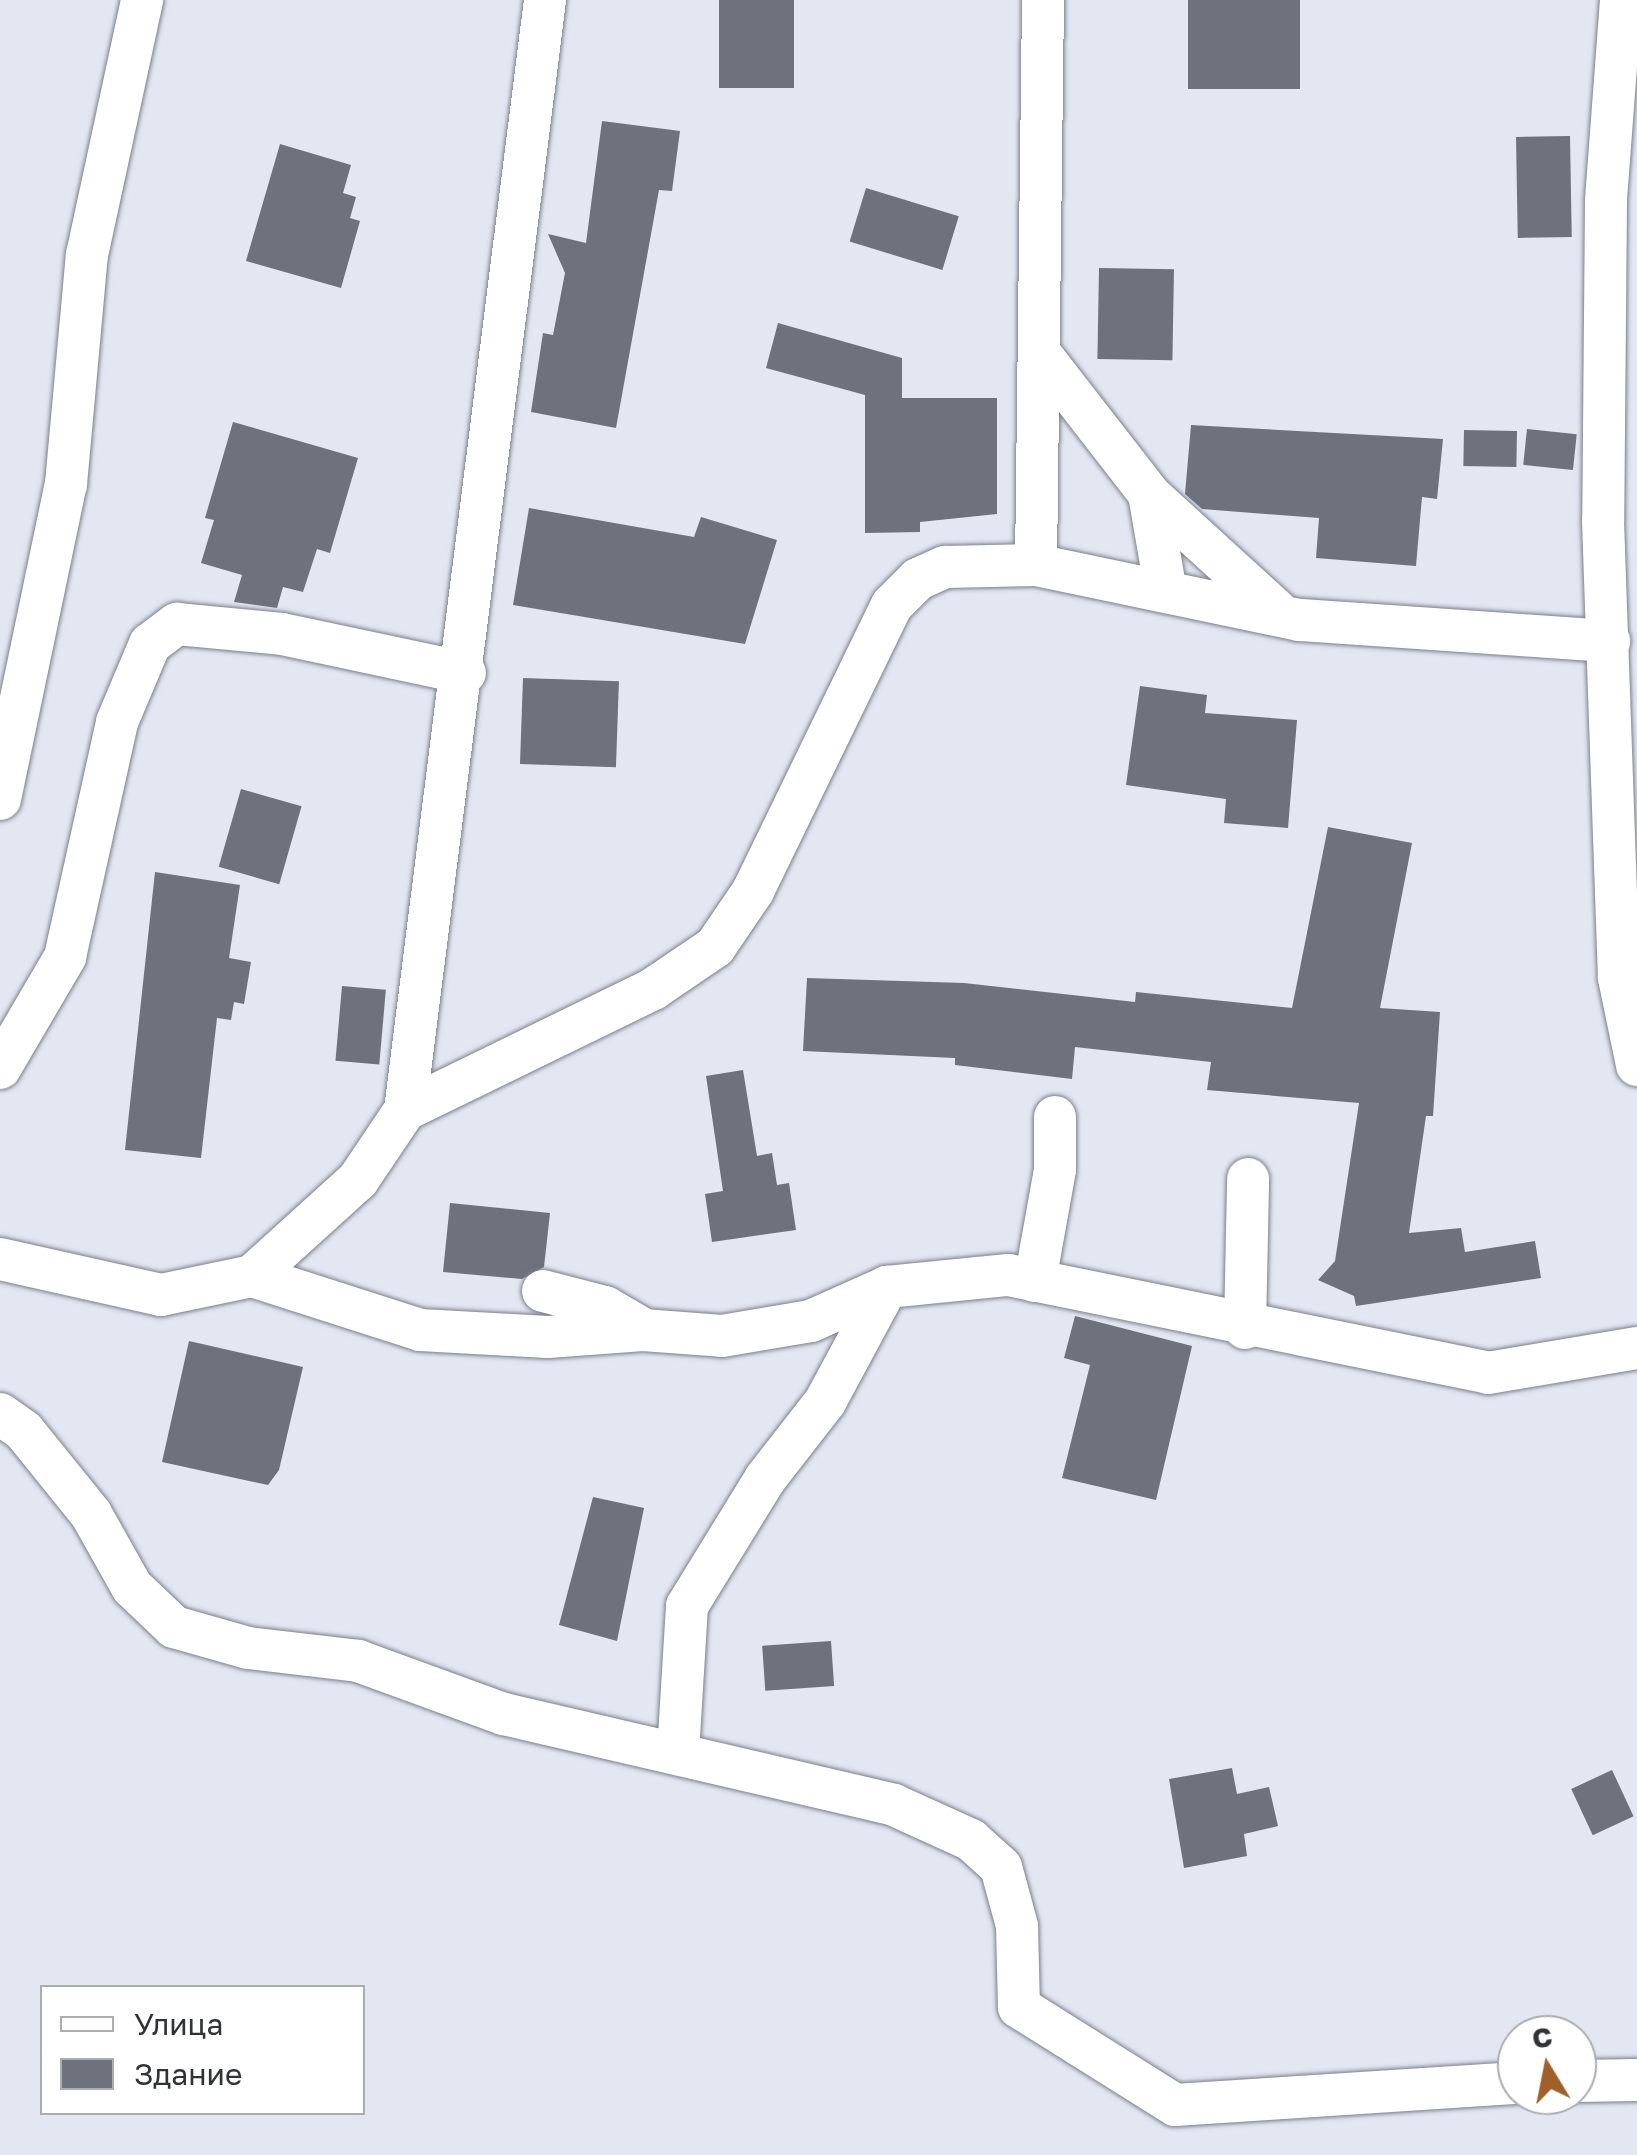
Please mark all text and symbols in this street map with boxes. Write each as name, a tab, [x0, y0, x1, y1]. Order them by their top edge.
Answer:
legend	[40, 1985, 365, 2115]
text: Улица	[134, 2006, 223, 2042]
north arrow	[1497, 2015, 1597, 2115]
text: С	[1529, 2019, 1555, 2055]
text: Здание	[134, 2056, 242, 2092]

